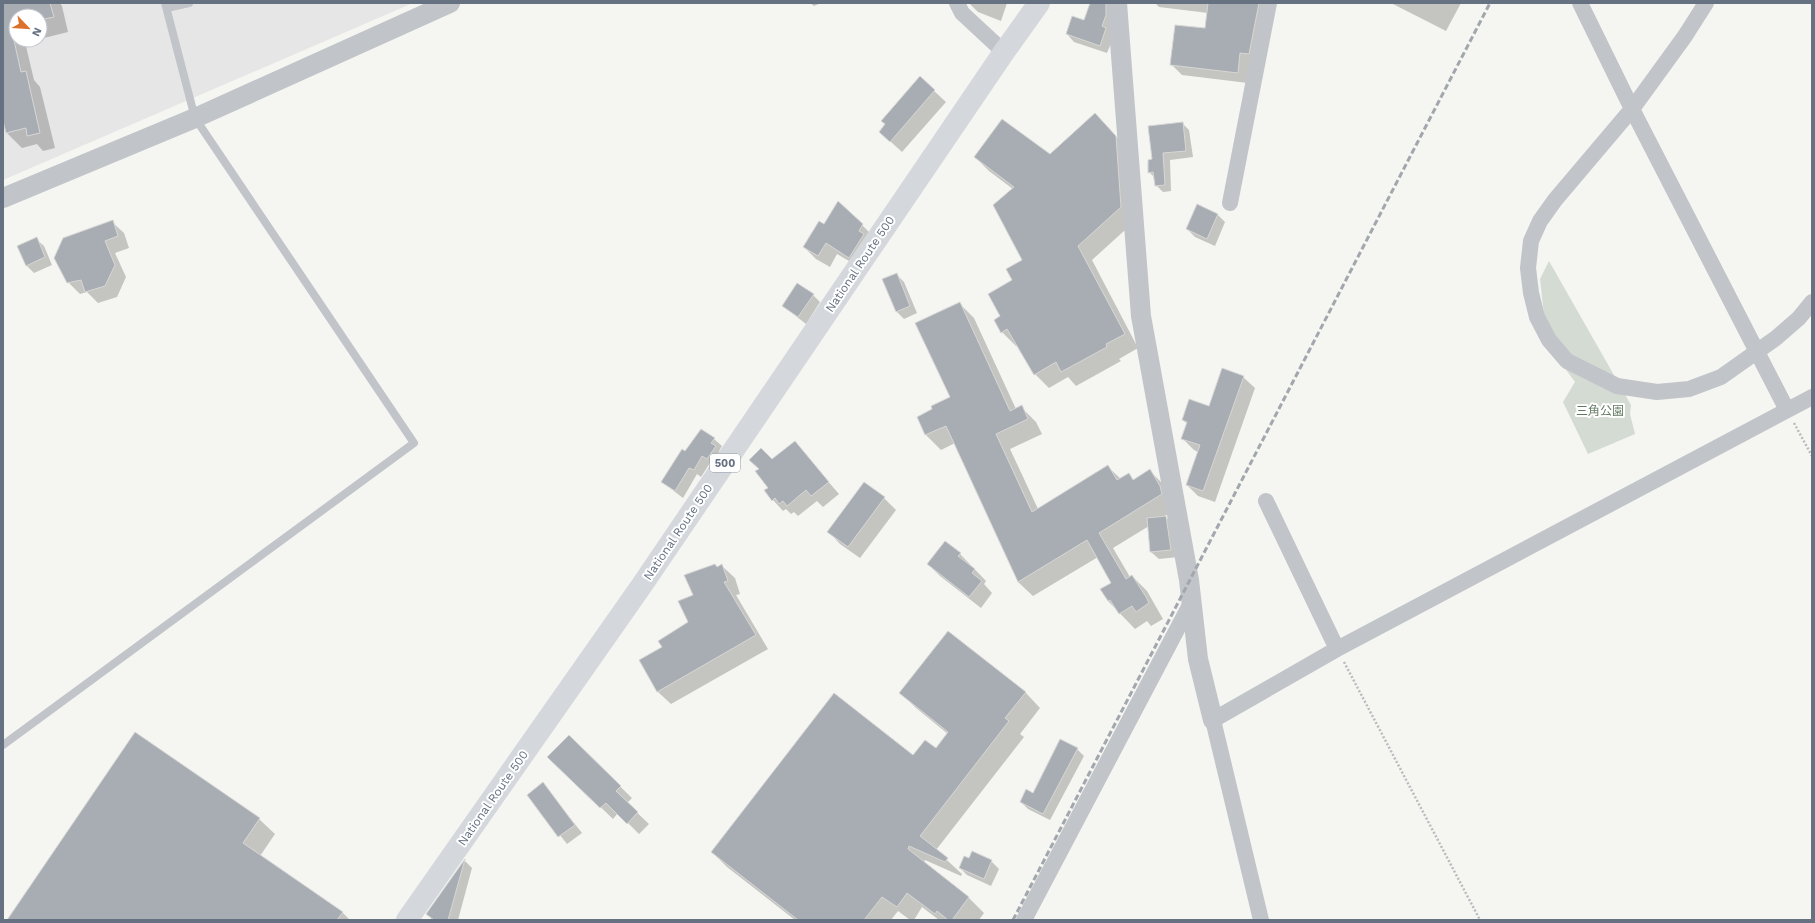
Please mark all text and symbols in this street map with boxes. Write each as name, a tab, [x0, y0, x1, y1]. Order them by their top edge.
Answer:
north arrow	[8, 8, 48, 48]
text: N	[29, 26, 44, 38]
street label: National Route 500	[823, 213, 897, 315]
park label: 三角公園	[1576, 404, 1624, 418]
road number: 500	[710, 454, 740, 472]
street label: National Route 500	[641, 481, 715, 583]
street label: National Route 500	[455, 748, 531, 848]

